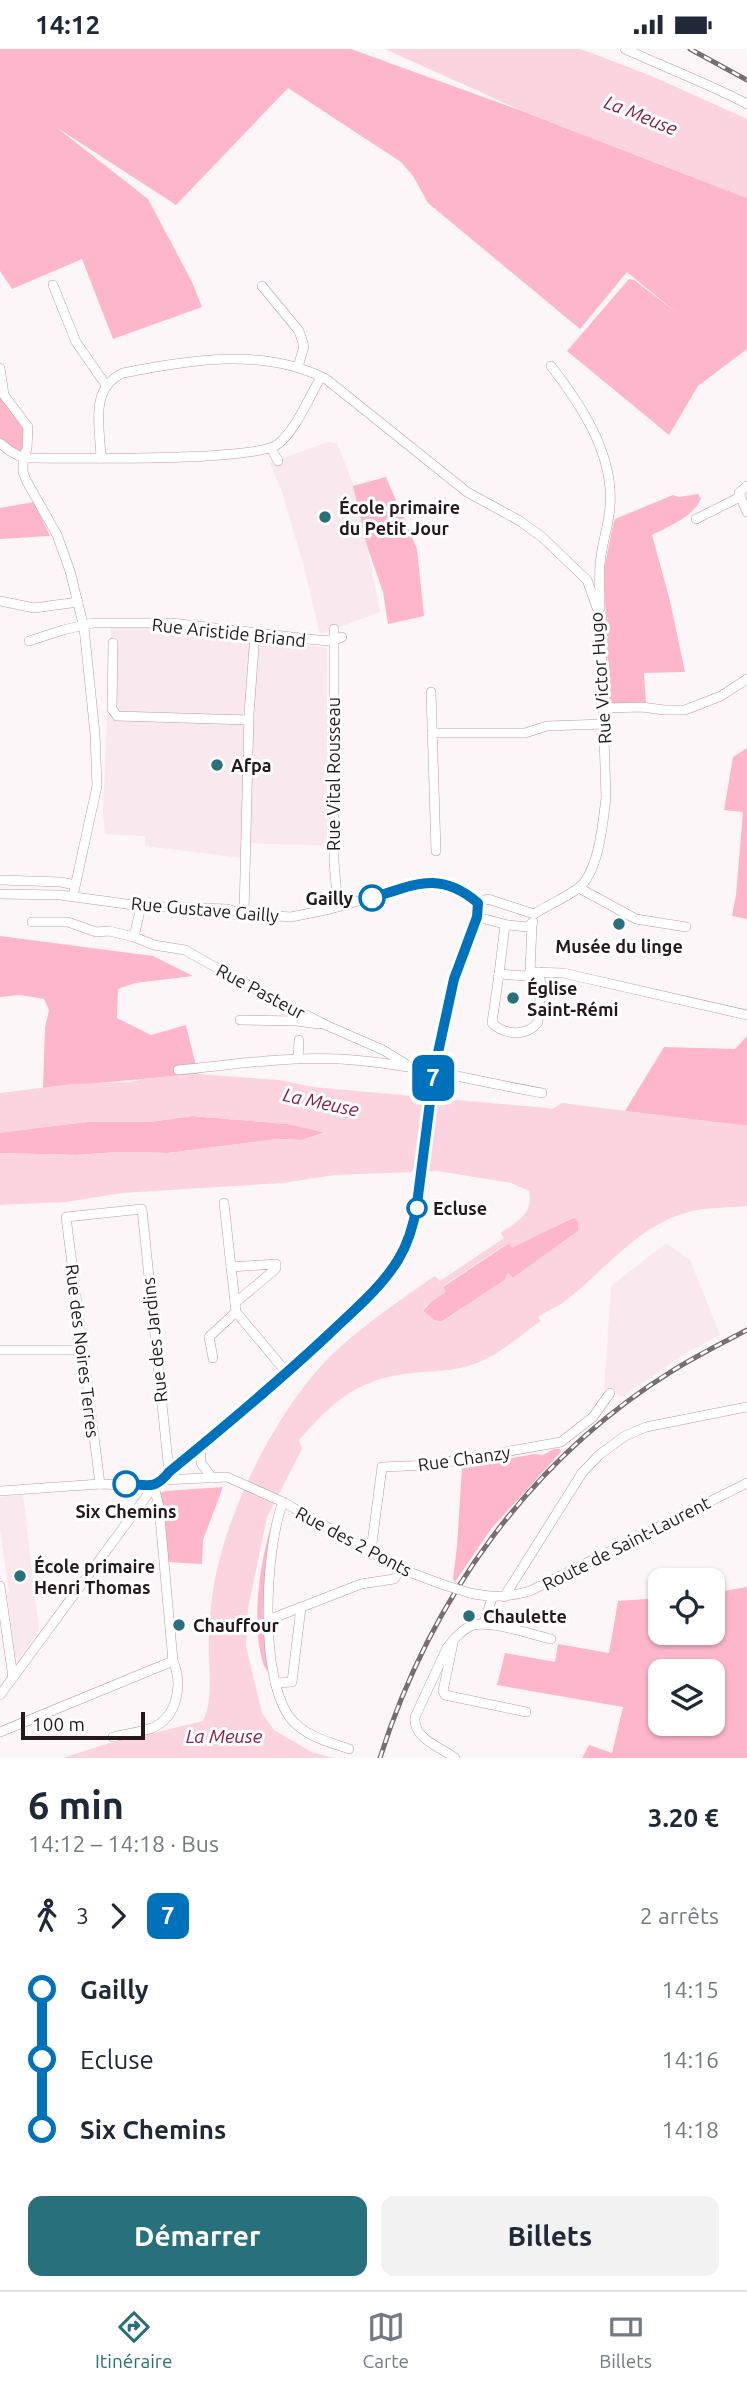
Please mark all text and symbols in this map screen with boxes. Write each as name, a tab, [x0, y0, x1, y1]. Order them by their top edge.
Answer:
text: 14:12	[35, 10, 100, 39]
water label: La Meuse	[601, 90, 681, 140]
place label: École primaire du Petit Jour	[339, 496, 460, 538]
marker: École primaire du Petit Jour	[317, 509, 333, 525]
street label: Rue Victor Hugo	[585, 611, 615, 745]
street label: Rue Aristide Briand	[151, 614, 307, 650]
street label: Rue Vital Rousseau	[323, 697, 343, 851]
place label: Afpa	[231, 755, 272, 775]
marker: Afpa	[209, 757, 225, 773]
marker: Gailly	[359, 885, 385, 911]
place label: Gailly	[305, 888, 353, 908]
street label: Rue Gustave Gailly	[130, 893, 280, 925]
marker: Musée du linge	[611, 916, 627, 932]
place label: Musée du linge	[555, 936, 683, 956]
street label: Rue Pasteur	[213, 959, 309, 1023]
place label: Église Saint-Rémi	[527, 977, 618, 1019]
marker: Église Saint-Rémi	[505, 990, 521, 1006]
line badge: 7	[410, 1055, 456, 1101]
text: 7	[426, 1064, 440, 1091]
water label: La Meuse	[281, 1083, 361, 1121]
marker: Ecluse	[407, 1198, 427, 1218]
place label: Ecluse	[433, 1198, 487, 1218]
street label: Rue des Noires Terres	[62, 1263, 104, 1439]
street label: Rue des Jardins	[137, 1276, 171, 1404]
street label: Rue Chanzy	[416, 1442, 512, 1474]
marker: Six Chemins	[113, 1471, 139, 1497]
street label: Route de Saint-Laurent	[539, 1492, 713, 1594]
place label: Six Chemins	[75, 1501, 177, 1521]
street label: Rue des 2 Ponts	[293, 1502, 416, 1580]
place label: École primaire Henri Thomas	[34, 1555, 155, 1597]
marker: École primaire Henri Thomas	[12, 1568, 28, 1584]
map controls	[648, 1568, 725, 1736]
button: locate	[648, 1568, 725, 1645]
place label: Chaulette	[483, 1606, 567, 1626]
marker: Chaulette	[461, 1608, 477, 1624]
place label: Chauffour	[193, 1615, 279, 1635]
marker: Chauffour	[171, 1617, 187, 1633]
button: layers	[648, 1659, 725, 1736]
scale bar	[21, 1709, 145, 1741]
text: 100 m	[32, 1713, 85, 1735]
water label: La Meuse	[186, 1725, 263, 1747]
text: 6 min	[28, 1784, 124, 1826]
text: 3.20 €	[648, 1803, 719, 1832]
text: 14:12 – 14:18 · Bus	[28, 1831, 219, 1856]
icon: walk	[28, 1897, 66, 1935]
icon: forward	[99, 1897, 137, 1935]
text: 7	[161, 1902, 175, 1929]
text: 3	[76, 1903, 89, 1928]
text: 2 arrêts	[640, 1903, 719, 1928]
text: Gailly	[80, 1975, 149, 2004]
text: 14:15	[661, 1977, 719, 2002]
text: Ecluse	[80, 2045, 154, 2074]
text: 14:16	[661, 2047, 719, 2072]
text: Six Chemins	[80, 2115, 226, 2144]
text: 14:18	[661, 2117, 719, 2142]
button: Démarrer	[28, 2196, 367, 2276]
button: Billets	[381, 2196, 719, 2276]
tab: Itinéraire	[95, 2308, 173, 2372]
tab: Carte	[363, 2308, 409, 2372]
tab: Billets	[599, 2308, 652, 2372]

